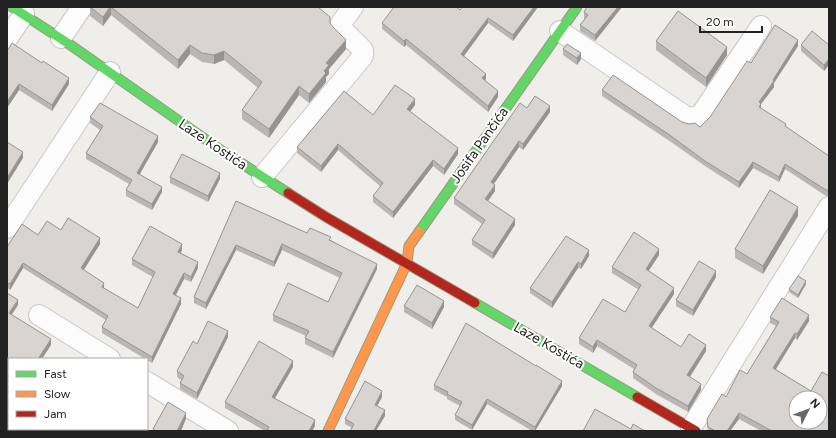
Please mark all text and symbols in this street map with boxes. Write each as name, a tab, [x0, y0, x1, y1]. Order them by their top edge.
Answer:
scale bar	[700, 8, 762, 34]
text: 20 m	[706, 15, 734, 29]
street label: Josifa Pančića	[447, 104, 512, 187]
street label: Laze Kostića	[175, 115, 250, 173]
street label: Laze Kostića	[510, 318, 587, 372]
legend	[8, 358, 148, 430]
text: Fast	[44, 367, 67, 381]
text: Slow	[44, 387, 71, 401]
north arrow	[788, 390, 828, 430]
text: N	[807, 396, 823, 411]
text: Jam	[44, 407, 67, 421]

